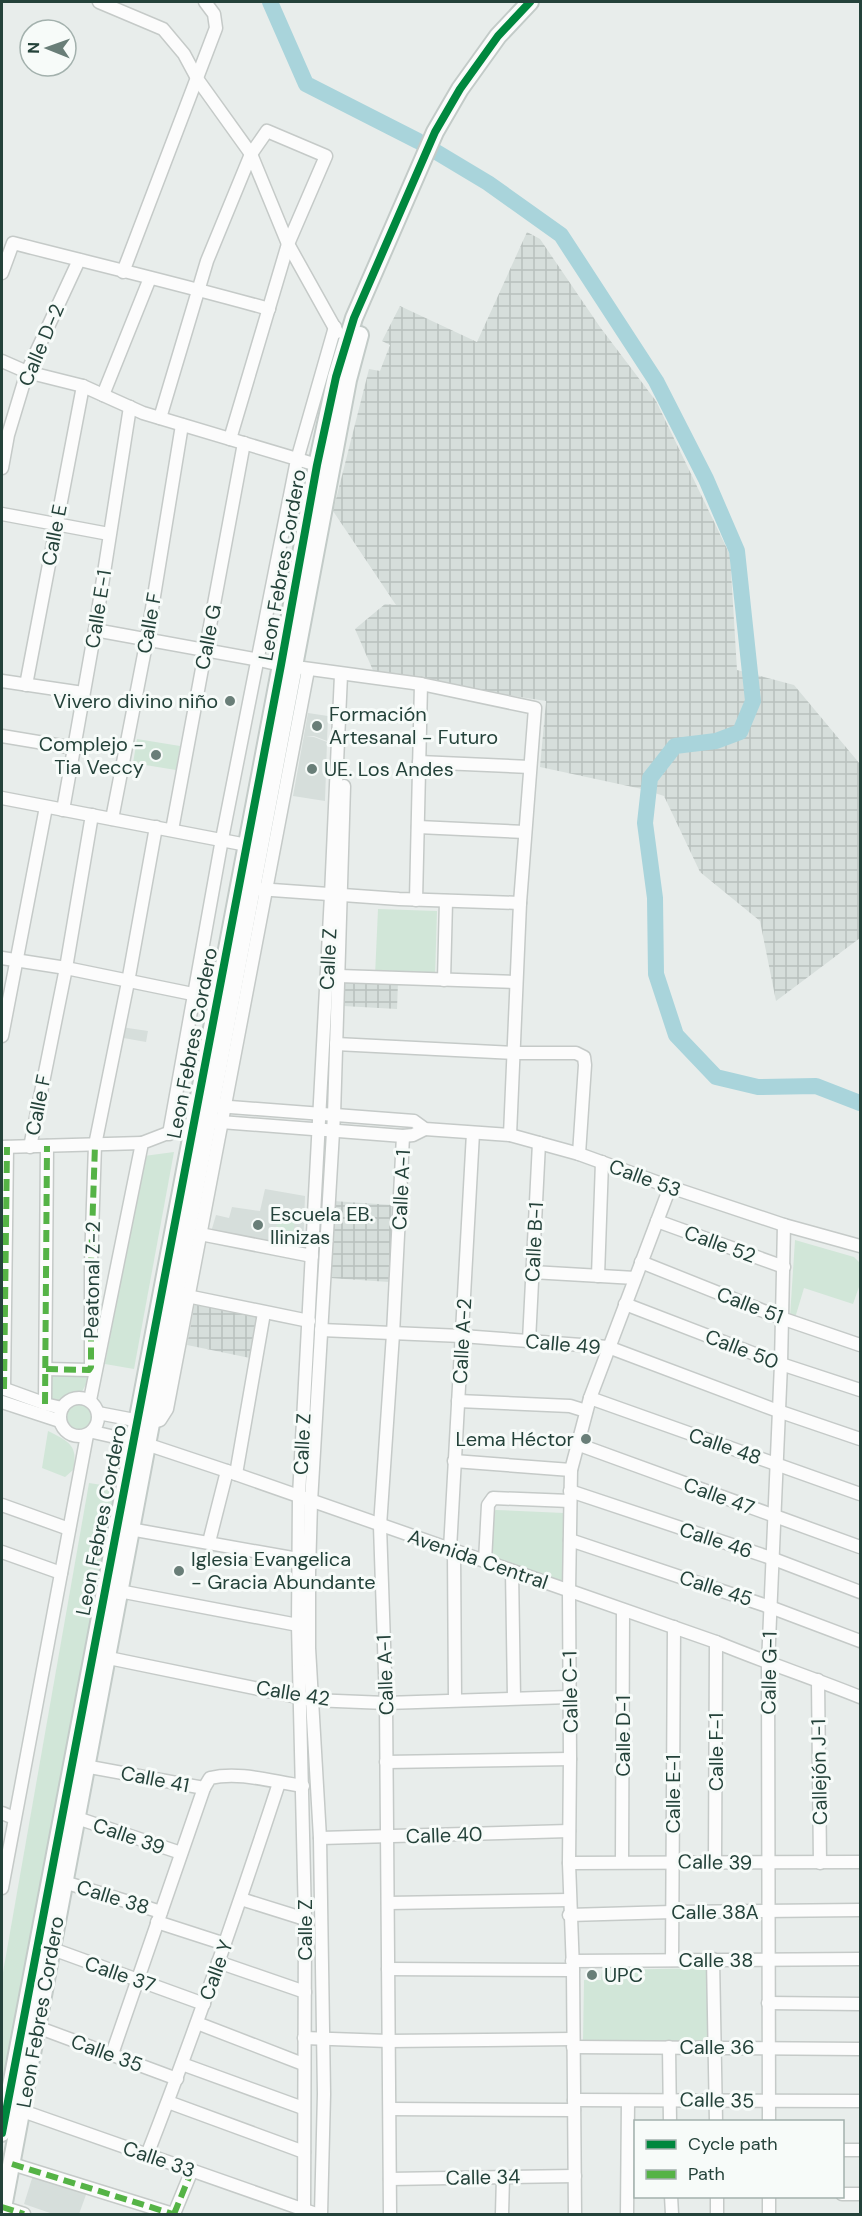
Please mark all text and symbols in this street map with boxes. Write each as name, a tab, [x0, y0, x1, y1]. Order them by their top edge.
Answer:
north arrow	[18, 18, 78, 78]
text: N	[23, 42, 44, 54]
street label: Calle D-2	[12, 300, 70, 390]
street label: Leon Febres Cordero	[252, 467, 312, 663]
street label: Calle E	[35, 502, 73, 568]
street label: Calle E-1	[79, 568, 117, 650]
street label: Calle F	[131, 590, 167, 656]
street label: Calle G	[189, 602, 227, 672]
place label: Vivero divino niño	[53, 688, 218, 714]
marker: Vivero divino niño	[223, 694, 237, 708]
place label: Formación Artesanal - Futuro	[329, 701, 498, 750]
marker: Formación Artesanal - Futuro	[310, 719, 324, 733]
place label: Complejo - Tia Veccy	[39, 731, 144, 780]
marker: Complejo - Tia Veccy	[149, 748, 163, 762]
place label: UE. Los Andes	[324, 756, 454, 782]
marker: UE. Los Andes	[305, 762, 319, 776]
street label: Calle Z	[313, 928, 343, 990]
street label: Leon Febres Cordero	[161, 945, 223, 1141]
street label: Calle F	[19, 1072, 57, 1138]
street label: Calle A-1	[386, 1149, 416, 1231]
street label: Calle 53	[605, 1153, 685, 1203]
place label: Escuela EB. Ilinizas	[270, 1201, 374, 1250]
street label: Calle B-1	[519, 1201, 549, 1283]
marker: Escuela EB. Ilinizas	[251, 1218, 265, 1232]
street label: Calle 52	[681, 1219, 759, 1269]
street label: Peatonal Z-2	[78, 1221, 106, 1339]
street label: Calle 51	[713, 1280, 787, 1330]
street label: Calle A-2	[447, 1297, 477, 1385]
street label: Calle 50	[702, 1323, 782, 1375]
street label: Calle 49	[524, 1328, 602, 1360]
street label: Calle Z	[287, 1413, 317, 1475]
street label: Calle 48	[685, 1421, 765, 1471]
street label: Leon Febres Cordero	[70, 1422, 132, 1618]
place label: Lema Héctor	[456, 1426, 574, 1452]
marker: Lema Héctor	[579, 1432, 593, 1446]
street label: Calle 47	[680, 1471, 758, 1521]
street label: Calle 46	[676, 1516, 756, 1564]
street label: Avenida Central	[405, 1523, 551, 1595]
place label: Iglesia Evangelica - Gracia Abundante	[191, 1546, 376, 1595]
marker: Iglesia Evangelica - Gracia Abundante	[172, 1564, 186, 1578]
street label: Calle 45	[676, 1564, 756, 1612]
street label: Calle G-1	[755, 1631, 783, 1715]
street label: Calle A-1	[371, 1634, 399, 1716]
street label: Calle C-1	[556, 1651, 584, 1733]
street label: Calle 42	[254, 1674, 332, 1712]
street label: Calle D-1	[610, 1695, 636, 1777]
street label: Calle F-1	[703, 1713, 729, 1791]
street label: Callejón J-1	[805, 1719, 833, 1825]
street label: Calle E-1	[660, 1754, 686, 1834]
street label: Calle 41	[119, 1760, 191, 1798]
street label: Calle 39	[89, 1812, 169, 1860]
street label: Calle 40	[405, 1821, 483, 1849]
street label: Calle 39	[677, 1848, 753, 1876]
street label: Calle 38	[73, 1874, 153, 1920]
street label: Calle Z	[292, 1899, 318, 1961]
street label: Calle 38A	[671, 1899, 759, 1925]
street label: Leon Febres Cordero	[10, 1914, 70, 2110]
street label: Calle Y	[193, 1936, 239, 2004]
street label: Calle 38	[679, 1947, 753, 1973]
street label: Calle 37	[81, 1950, 159, 1998]
place label: UPC	[604, 1962, 643, 1988]
marker: UPC	[585, 1968, 599, 1982]
street label: Calle 35	[67, 2028, 147, 2078]
street label: Calle 36	[679, 2034, 755, 2060]
street label: Calle 35	[679, 2086, 755, 2114]
legend	[634, 2120, 844, 2198]
text: Cycle path	[688, 2132, 778, 2156]
street label: Calle 33	[120, 2135, 198, 2183]
text: Path	[688, 2162, 725, 2186]
street label: Calle 34	[445, 2163, 521, 2191]

